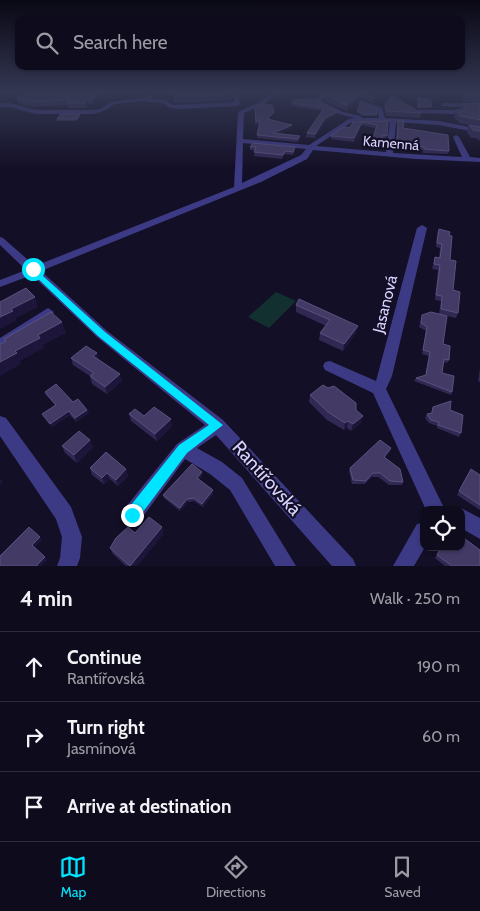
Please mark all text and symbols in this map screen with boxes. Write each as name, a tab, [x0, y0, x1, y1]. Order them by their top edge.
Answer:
search box	[15, 15, 465, 70]
icon: search	[33, 29, 61, 57]
text: Search here	[73, 31, 167, 54]
street label: Kamenná	[362, 132, 420, 154]
route start	[22, 258, 45, 281]
street label: Jasanová	[368, 273, 401, 336]
street label: Rantířovská	[228, 436, 306, 520]
route end	[121, 504, 144, 527]
map controls	[420, 506, 465, 551]
button: locate	[420, 506, 465, 551]
text: 4 min	[20, 586, 73, 611]
text: Walk · 250 m	[370, 589, 460, 608]
text: Continue	[67, 646, 141, 669]
icon: ahead	[20, 653, 48, 681]
text: 190 m	[417, 657, 460, 676]
text: Rantířovská	[67, 669, 145, 688]
text: Turn right	[67, 716, 145, 739]
icon: right	[20, 723, 48, 751]
text: 60 m	[422, 727, 460, 746]
text: Jasmínová	[67, 739, 136, 758]
icon: arrive	[20, 793, 48, 821]
text: Arrive at destination	[67, 795, 231, 818]
tab: Map	[59, 853, 87, 901]
tab: Directions	[206, 853, 266, 901]
tab: Saved	[384, 853, 421, 901]

